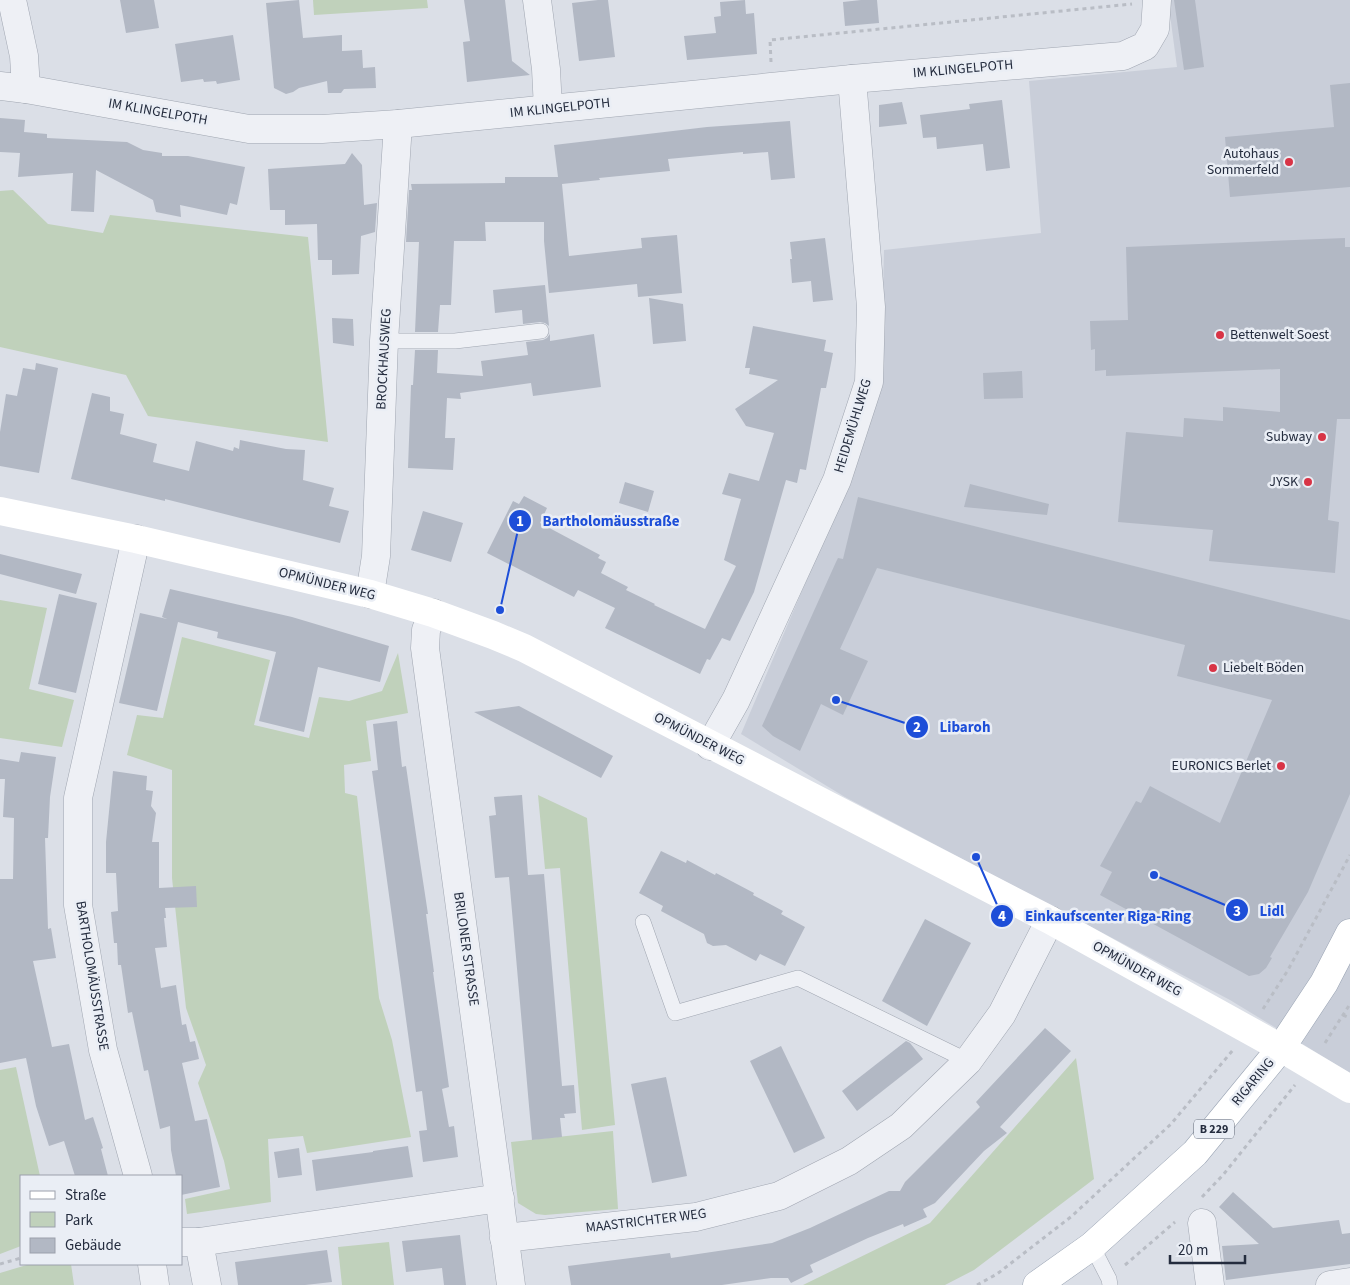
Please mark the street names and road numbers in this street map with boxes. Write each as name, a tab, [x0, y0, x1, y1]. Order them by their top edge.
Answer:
street label: IM KLINGELPOTH	[912, 55, 1014, 83]
street label: IM KLINGELPOTH	[107, 93, 209, 131]
street label: IM KLINGELPOTH	[509, 93, 611, 123]
street label: BROCKHAUSWEG	[371, 308, 397, 410]
street label: HEIDEMÜHLWEG	[829, 376, 877, 476]
street label: OPMÜNDER WEG	[276, 562, 378, 606]
street label: OPMÜNDER WEG	[650, 708, 748, 770]
street label: BRILONER STRASSE	[448, 891, 484, 1007]
street label: BARTHOLOMÄUSSTRASSE	[70, 900, 114, 1052]
street label: OPMÜNDER WEG	[1089, 936, 1185, 1002]
street label: RIGARING	[1227, 1054, 1279, 1110]
road number: B 229	[1194, 1120, 1234, 1138]
street label: MAASTRICHTER WEG	[585, 1204, 707, 1238]

